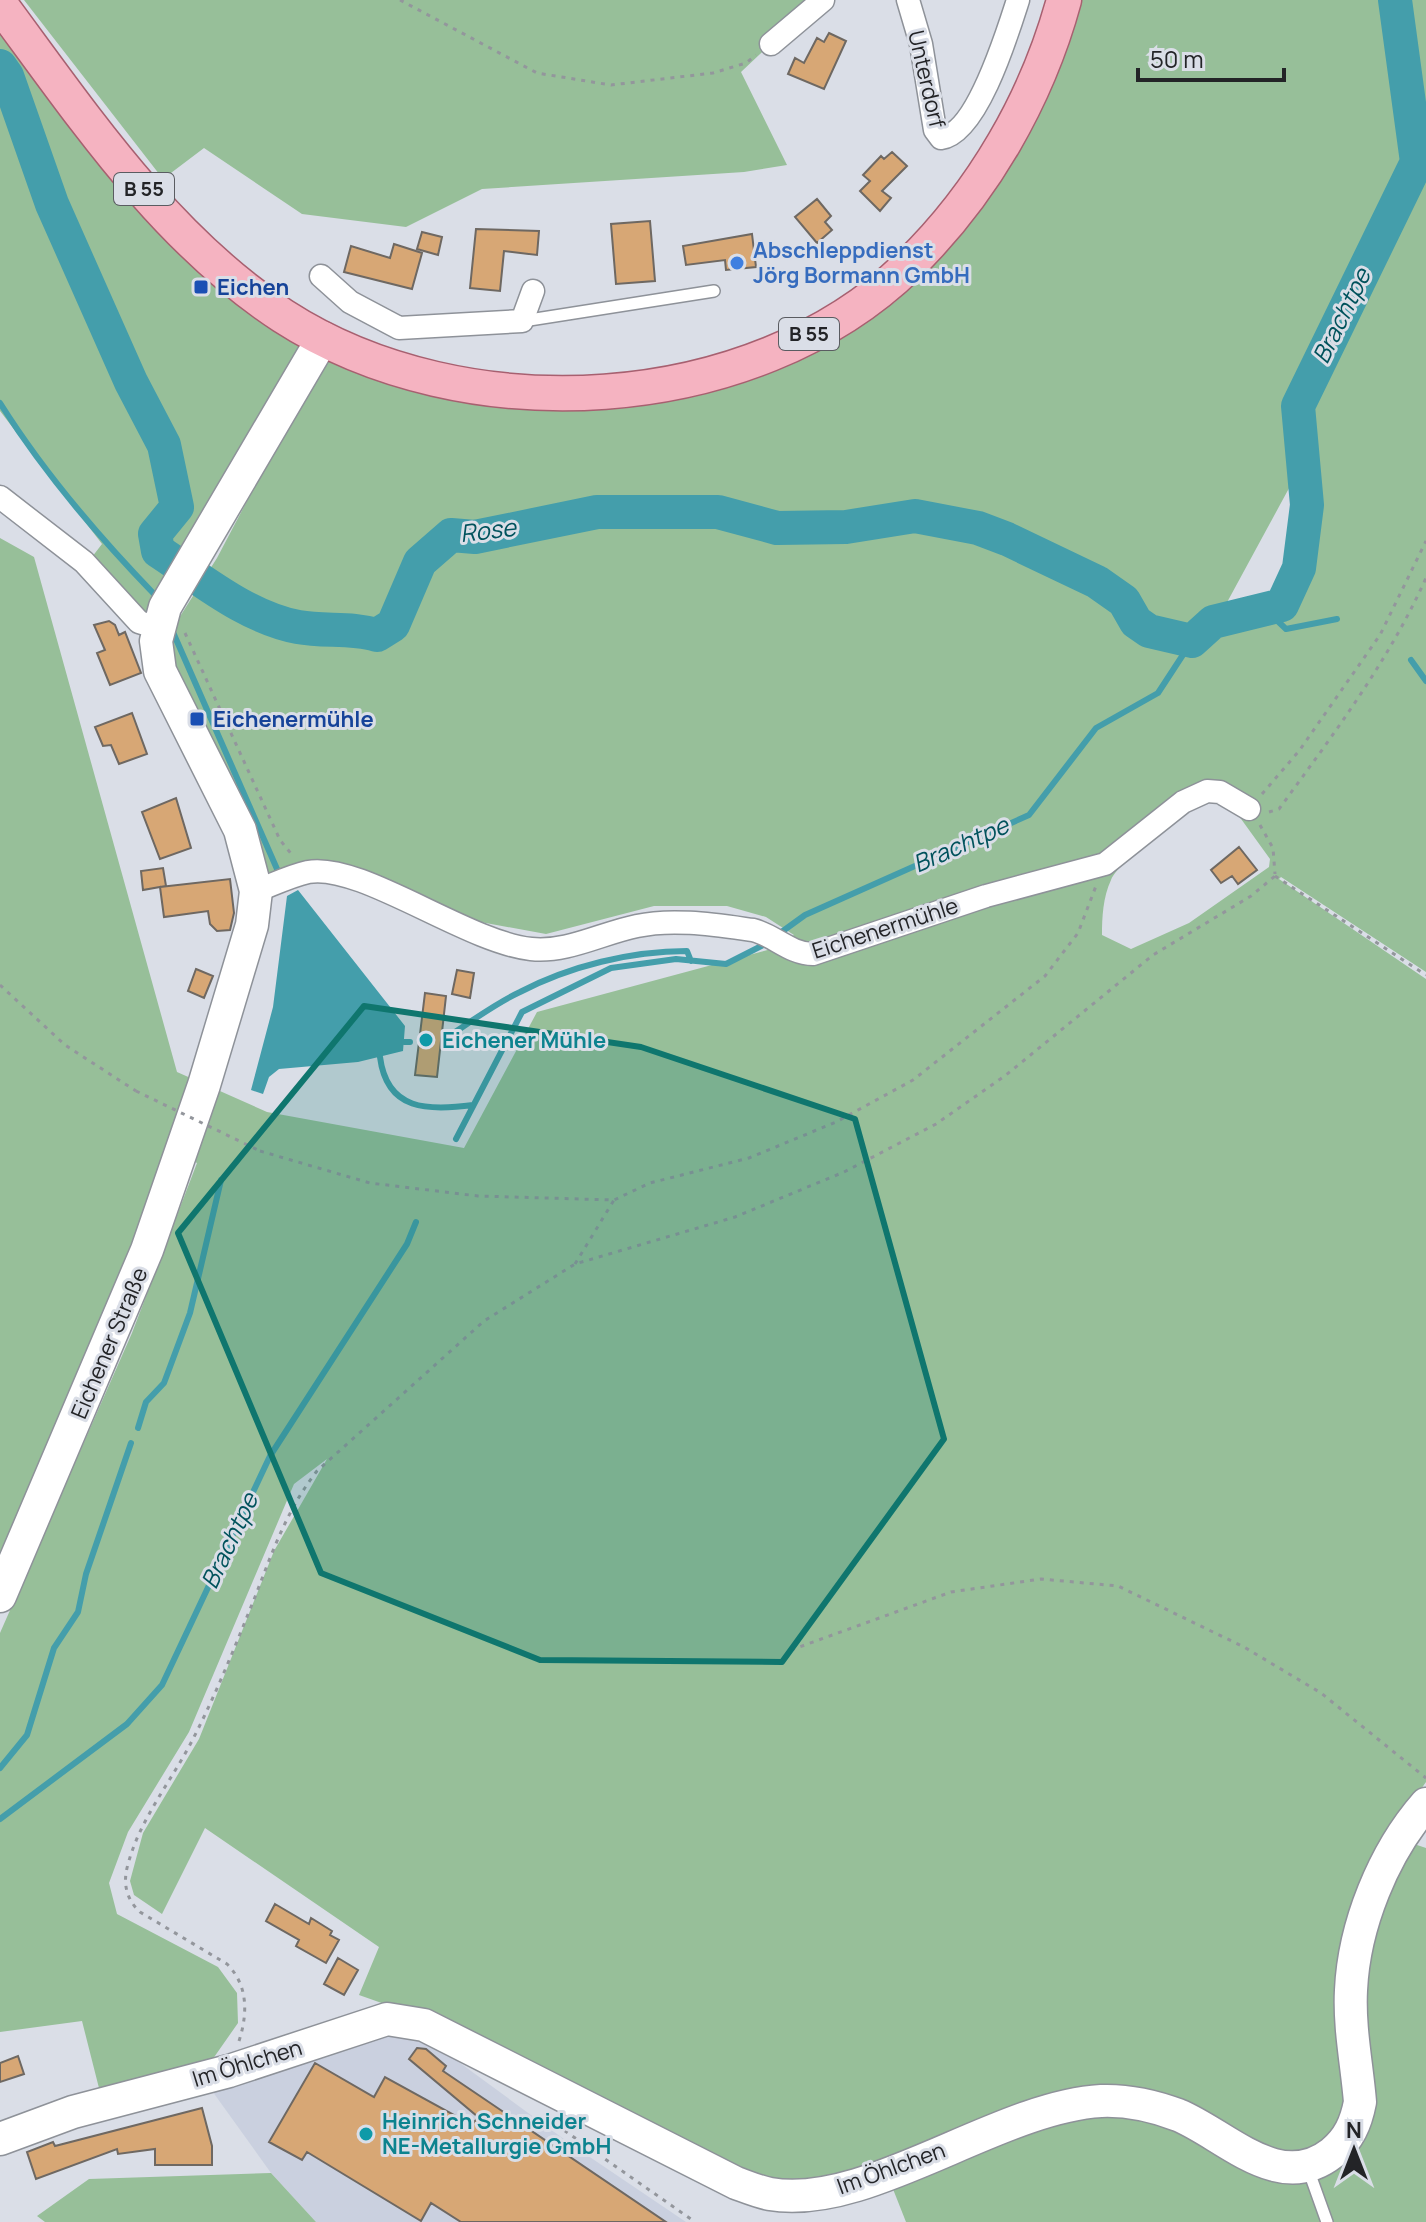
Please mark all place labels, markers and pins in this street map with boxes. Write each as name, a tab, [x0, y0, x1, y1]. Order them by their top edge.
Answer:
place label: Abschleppdienst Jörg Bormann GmbH	[753, 235, 970, 290]
marker: Abschleppdienst Jörg Bormann GmbH	[728, 254, 746, 272]
place label: Eichen	[217, 272, 289, 302]
marker: Eichen	[192, 278, 210, 296]
place label: Eichenermühle	[213, 704, 374, 734]
marker: Eichenermühle	[188, 710, 206, 728]
place label: Eichener Mühle	[442, 1025, 606, 1055]
marker: Eichener Mühle	[417, 1031, 435, 1049]
place label: Heinrich Schneider NE-Metallurgie GmbH	[382, 2106, 611, 2161]
marker: Heinrich Schneider NE-Metallurgie GmbH	[357, 2125, 375, 2143]

